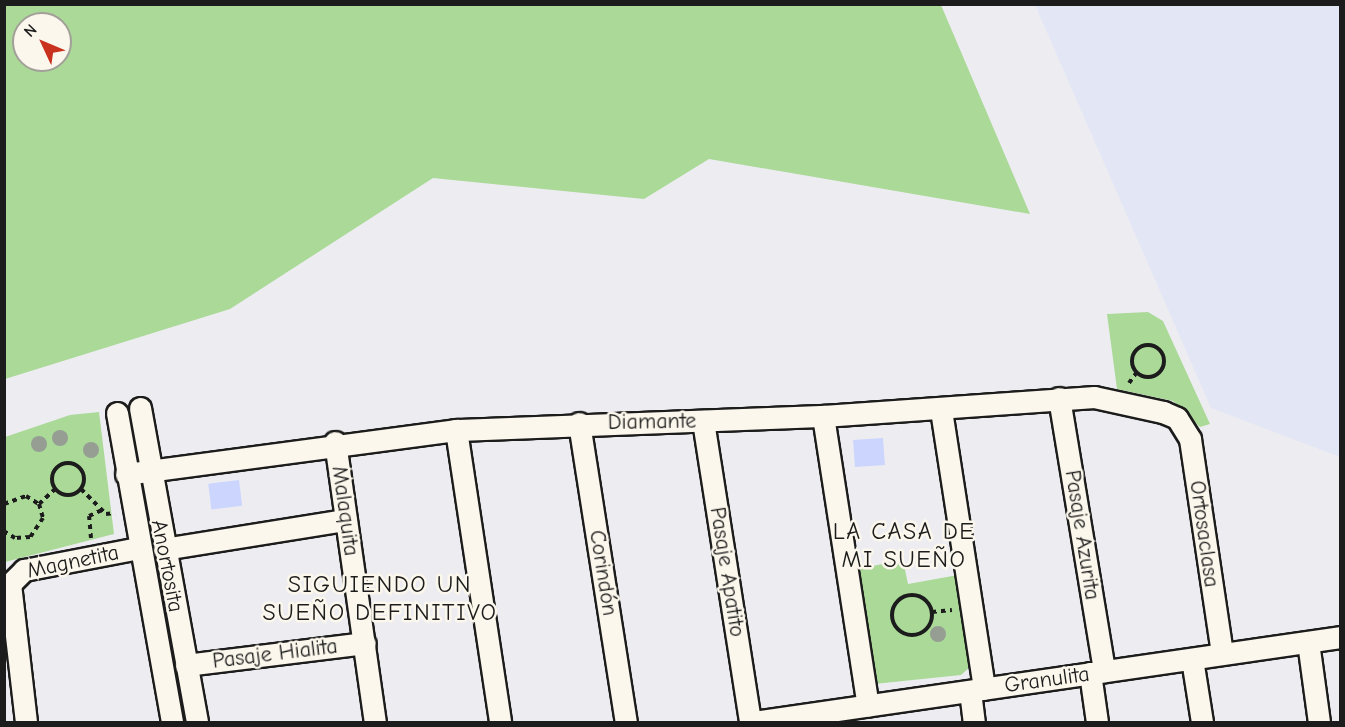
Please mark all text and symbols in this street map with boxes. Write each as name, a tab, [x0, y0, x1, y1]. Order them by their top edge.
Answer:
north arrow	[12, 12, 72, 72]
text: N	[20, 21, 41, 41]
street label: Diamante	[607, 408, 697, 436]
street label: Malaquita	[326, 464, 364, 558]
street label: Pasaje Azurita	[1059, 468, 1105, 602]
street label: Ortosaclasa	[1183, 479, 1225, 589]
street label: Pasaje Apatito	[704, 505, 750, 639]
street label: Anortosita	[145, 518, 189, 614]
district label: LA CASA DE MI SUEÑO	[833, 518, 975, 574]
street label: Corindón	[583, 528, 623, 618]
street label: Magnetita	[25, 539, 121, 585]
district label: SIGUIENDO UN SUEÑO DEFINITIVO	[263, 571, 497, 627]
street label: Pasaje Hialita	[211, 633, 339, 675]
street label: Granulita	[1003, 661, 1091, 699]

